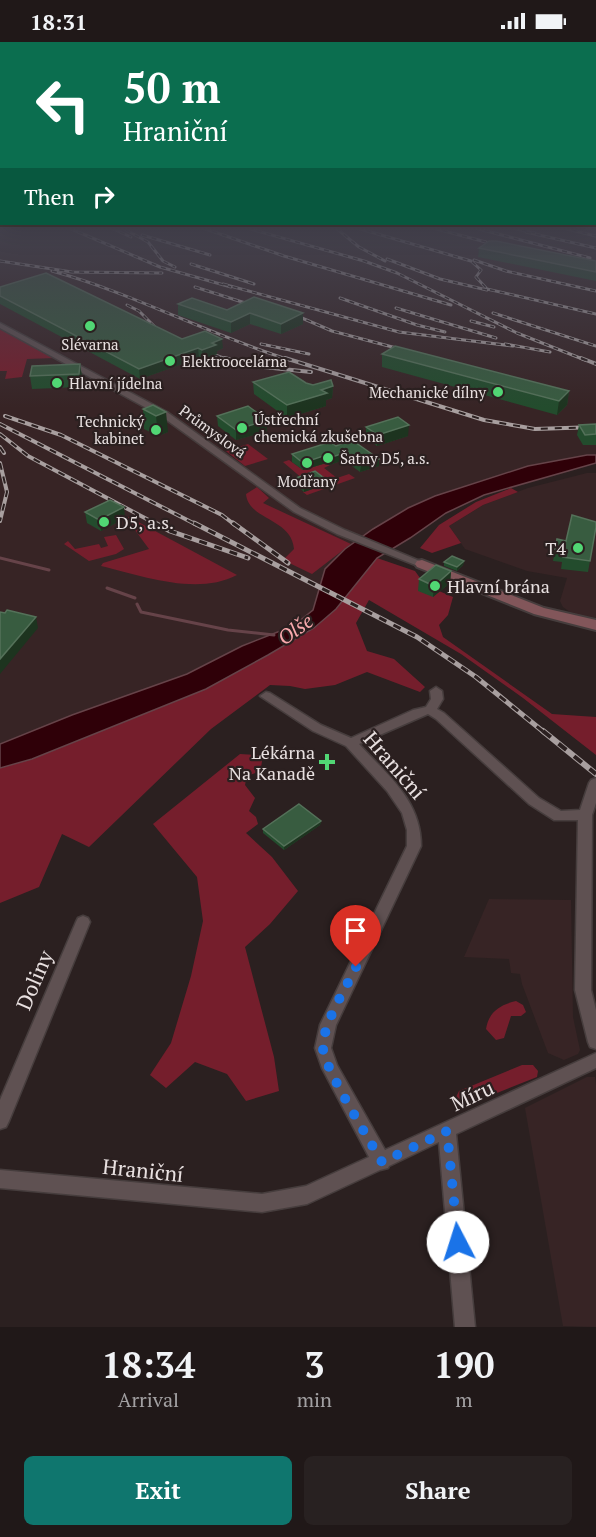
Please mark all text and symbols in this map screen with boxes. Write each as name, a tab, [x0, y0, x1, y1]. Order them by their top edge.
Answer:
text: 18:31	[30, 7, 87, 36]
text: 50 m	[123, 59, 221, 115]
icon: left	[24, 66, 102, 144]
text: Hraniční	[123, 113, 228, 149]
icon: right	[87, 180, 120, 213]
text: Then	[24, 182, 75, 211]
marker: Slévarna	[83, 319, 97, 333]
place label: Slévarna	[61, 334, 119, 354]
place label: Elektroocelárna	[182, 351, 287, 371]
marker: Elektroocelárna	[163, 354, 177, 368]
place label: Hlavní jídelna	[69, 373, 163, 393]
marker: Hlavní jídelna	[50, 376, 64, 390]
place label: Mechanické dílny	[369, 382, 486, 402]
marker: Mechanické dílny	[491, 385, 505, 399]
street label: Průmyslová	[176, 400, 251, 462]
place label: Ústřechní chemická zkušebna	[254, 409, 384, 446]
place label: Technický kabinet	[77, 411, 144, 448]
marker: Ústřechní chemická zkušebna	[235, 421, 249, 435]
marker: Technický kabinet	[149, 423, 163, 437]
place label: Šatny D5, a.s.	[340, 448, 430, 468]
marker: Šatny D5, a.s.	[321, 451, 335, 465]
marker: Modřany	[300, 456, 314, 470]
place label: Modřany	[277, 471, 337, 491]
place label: D5, a.s.	[116, 510, 174, 534]
marker: D5, a.s.	[97, 515, 111, 529]
place label: T4	[545, 536, 566, 560]
marker: T4	[571, 541, 585, 555]
place label: Hlavní brána	[447, 574, 550, 598]
marker: Hlavní brána	[428, 579, 442, 593]
water label: Olše	[272, 607, 318, 651]
street label: Hraniční	[358, 725, 433, 805]
place label: Lékárna Na Kanadě	[229, 740, 315, 785]
marker: Lékárna Na Kanadě	[320, 755, 334, 769]
pin	[330, 905, 381, 967]
icon: arrive	[339, 914, 372, 947]
street label: Doliny	[9, 946, 59, 1014]
street label: Míru	[446, 1073, 498, 1117]
street label: Hraniční	[101, 1152, 186, 1188]
position arrow	[426, 1210, 490, 1274]
text: 18:34	[102, 1341, 195, 1388]
text: 3	[304, 1341, 325, 1388]
text: 190	[433, 1341, 494, 1388]
text: Arrival	[118, 1386, 179, 1413]
text: min	[297, 1386, 332, 1413]
text: m	[455, 1386, 473, 1413]
button: Exit	[24, 1456, 292, 1525]
button: Share	[304, 1456, 572, 1525]

